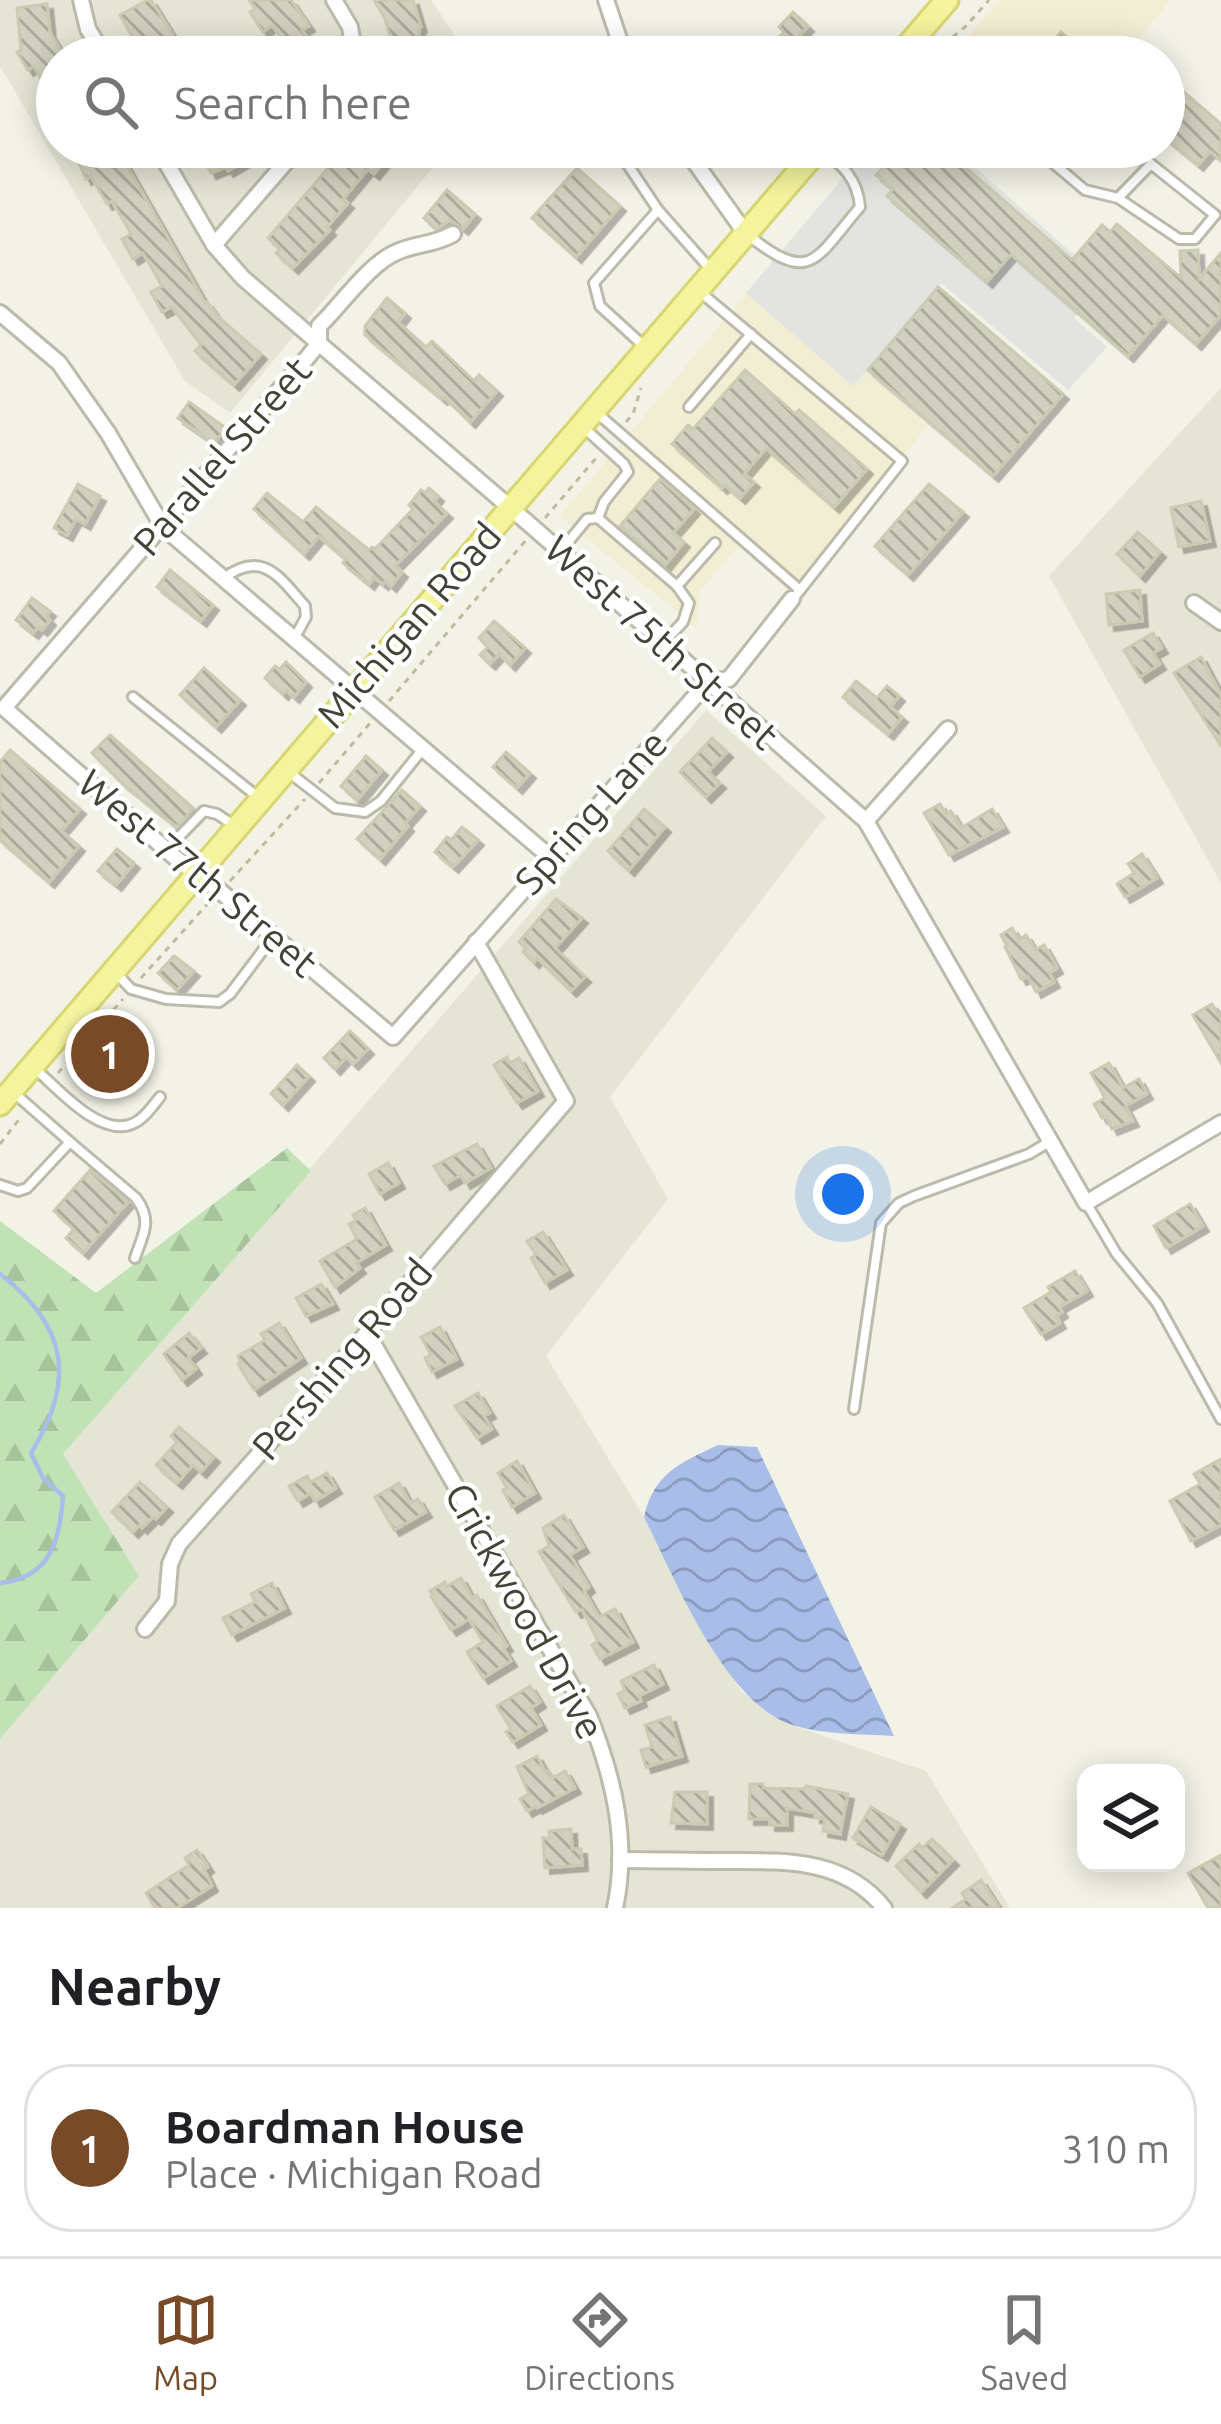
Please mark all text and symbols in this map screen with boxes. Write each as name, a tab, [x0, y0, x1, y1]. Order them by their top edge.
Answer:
search box	[36, 36, 1185, 168]
icon: search	[78, 69, 144, 135]
text: Search here	[174, 77, 412, 128]
street label: Parallel Street	[124, 348, 319, 563]
street label: Michigan Road	[308, 514, 509, 736]
street label: West 75th Street	[537, 526, 787, 757]
street label: Spring Lane	[506, 721, 675, 902]
street label: West 77th Street	[71, 760, 326, 985]
pin: 1	[71, 1009, 149, 1099]
your location	[813, 1164, 873, 1224]
street label: Pershing Road	[243, 1250, 440, 1468]
street label: Crickwood Drive	[437, 1475, 614, 1746]
map controls	[1077, 1764, 1185, 1872]
button: layers	[1077, 1764, 1185, 1872]
text: Nearby	[48, 1957, 221, 2015]
text: Boardman House	[165, 2101, 525, 2152]
text: 1	[79, 2127, 101, 2170]
text: 310 m	[1061, 2127, 1170, 2170]
text: Place · Michigan Road	[165, 2152, 542, 2195]
tab: Map	[153, 2287, 219, 2396]
tab: Directions	[524, 2287, 675, 2396]
tab: Saved	[980, 2287, 1068, 2396]

